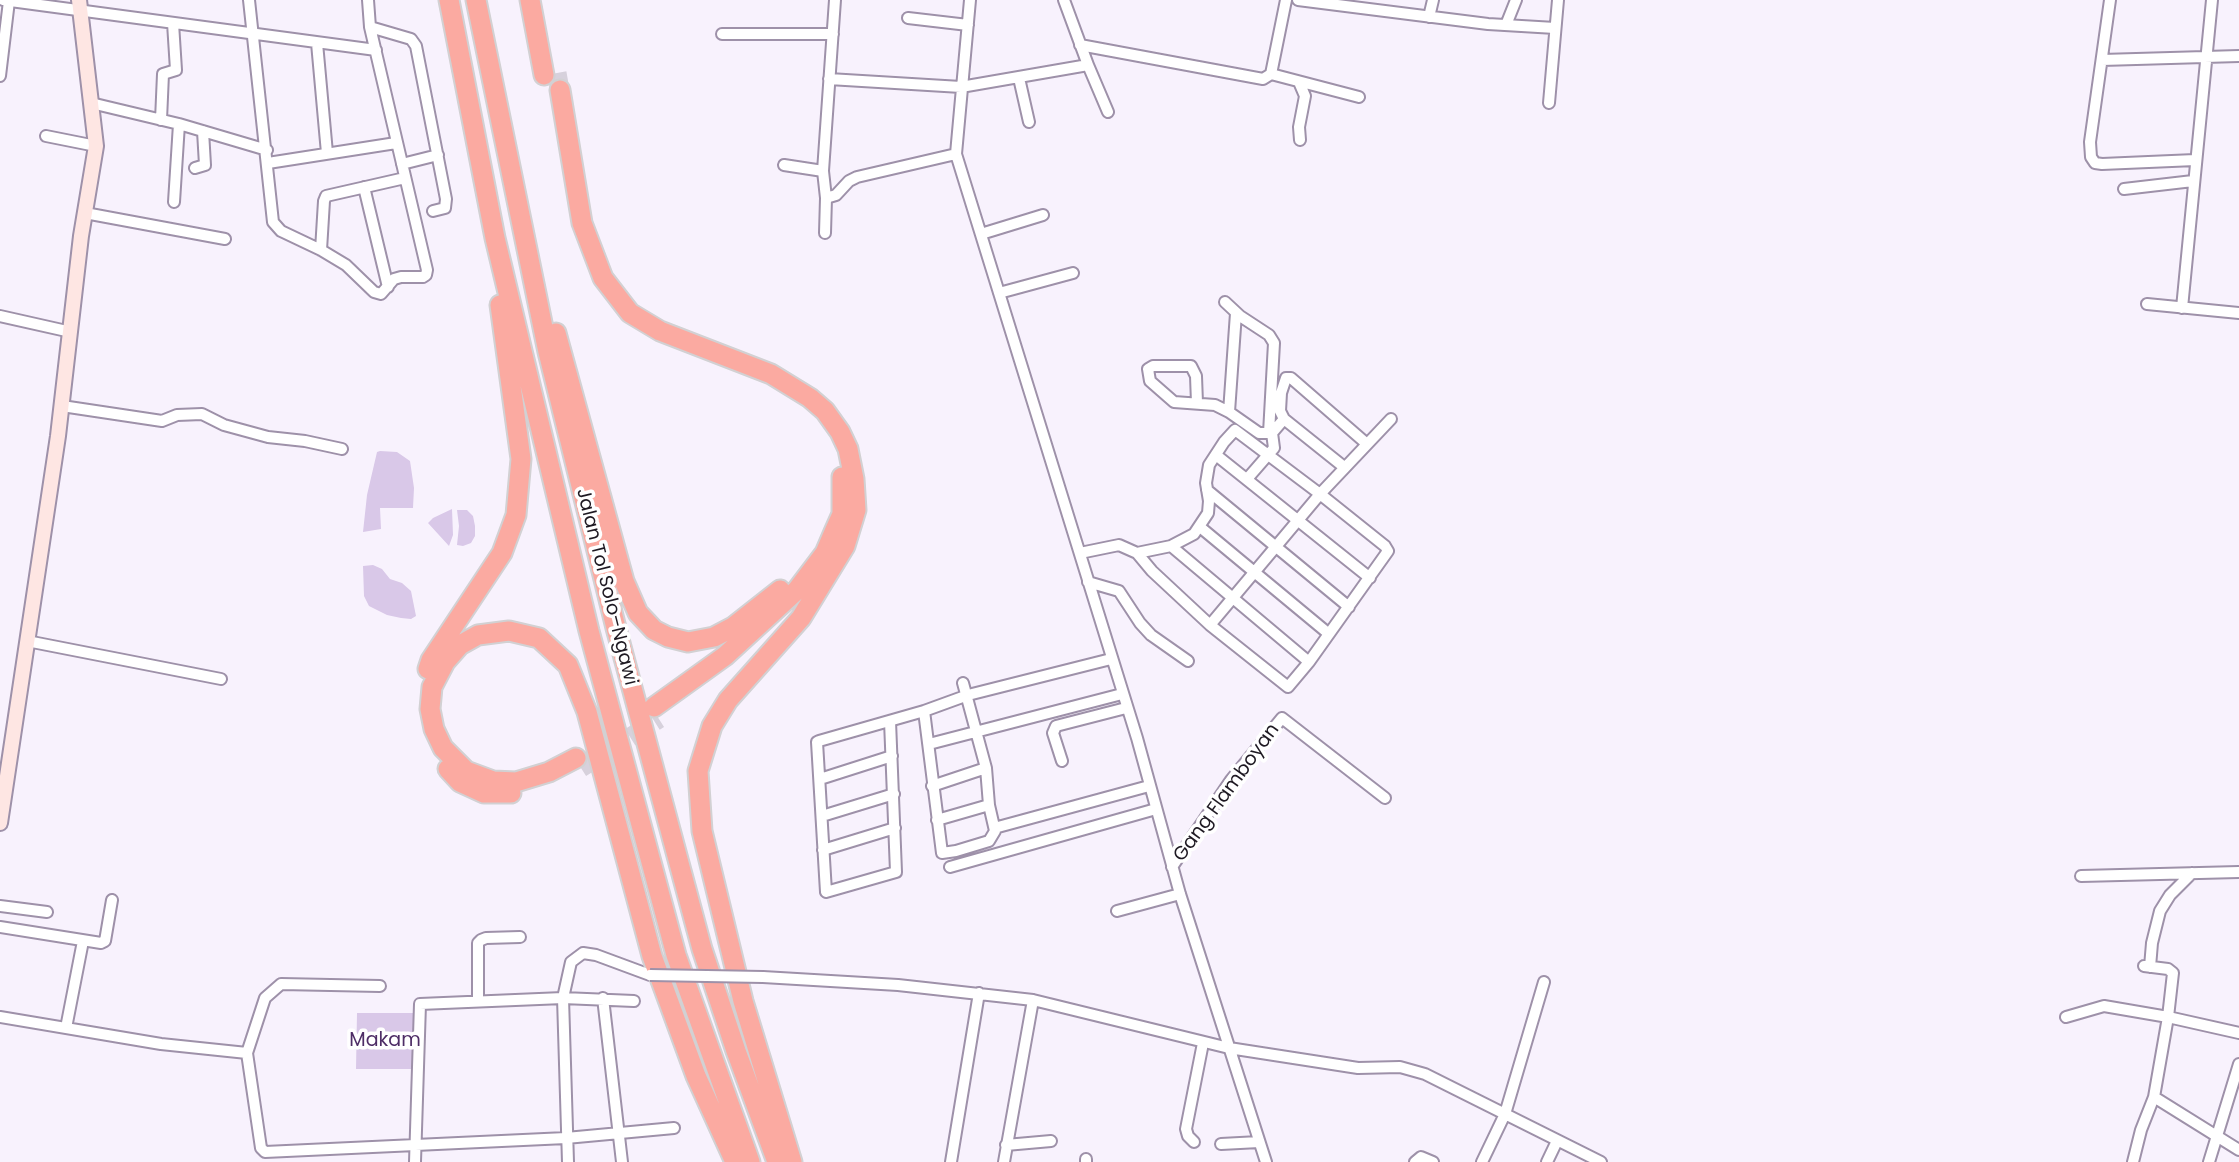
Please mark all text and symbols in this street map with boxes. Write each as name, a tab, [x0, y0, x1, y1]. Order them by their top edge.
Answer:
street label: Jalan Tol Solo–Ngawi	[570, 486, 642, 688]
street label: Gang Flamboyan	[1169, 720, 1285, 866]
park label: Makam	[349, 1030, 421, 1052]

